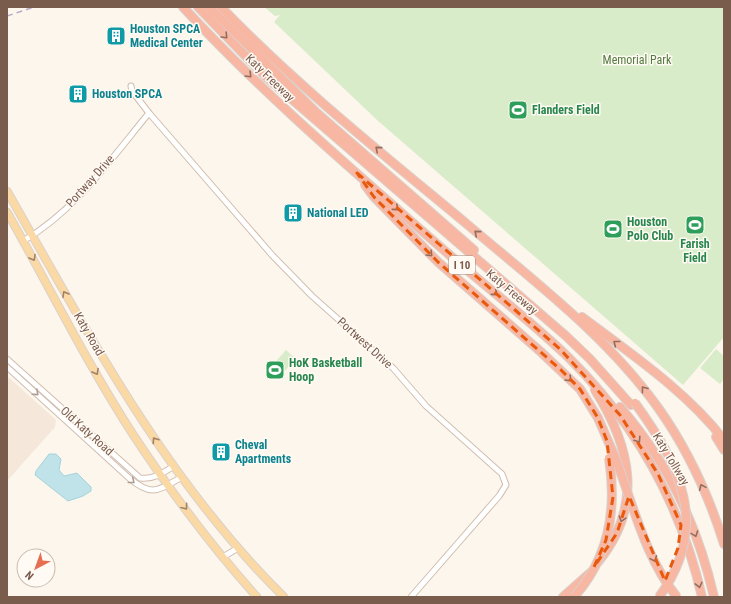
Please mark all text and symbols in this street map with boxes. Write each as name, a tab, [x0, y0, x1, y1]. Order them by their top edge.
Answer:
place label: Houston SPCA Medical Center	[130, 22, 203, 50]
building icon: Houston SPCA Medical Center	[105, 25, 127, 47]
one-way arrow	[220, 31, 227, 38]
street label: Katy Freeway	[243, 51, 297, 105]
park label: Memorial Park	[603, 53, 672, 67]
one-way arrow	[244, 70, 252, 78]
building icon: Houston SPCA	[67, 83, 89, 105]
place label: Houston SPCA	[92, 87, 163, 101]
sports icon: Flanders Field	[507, 99, 529, 121]
place label: Flanders Field	[532, 103, 600, 117]
one-way arrow	[375, 147, 382, 154]
street label: Portway Drive	[63, 152, 117, 210]
building icon: National LED	[282, 202, 304, 224]
one-way arrow	[392, 203, 399, 210]
place label: National LED	[307, 206, 369, 220]
sports icon: Farish Field	[684, 214, 706, 236]
place label: Houston Polo Club	[627, 215, 673, 243]
sports icon: Houston Polo Club	[602, 218, 624, 240]
one-way arrow	[474, 231, 482, 238]
place label: Farish Field	[680, 237, 710, 265]
one-way arrow	[425, 249, 432, 257]
one-way arrow	[28, 254, 35, 261]
road number: I 10	[449, 256, 475, 274]
street label: Katy Freeway	[484, 267, 540, 317]
one-way arrow	[490, 289, 497, 296]
one-way arrow	[63, 290, 70, 298]
street label: Katy Road	[71, 310, 107, 358]
street label: Portwest Drive	[335, 315, 396, 372]
one-way arrow	[614, 341, 621, 348]
place label: HoK Basketball Hoop	[289, 356, 362, 384]
sports icon: HoK Basketball Hoop	[264, 359, 286, 381]
one-way arrow	[91, 368, 99, 375]
one-way arrow	[564, 374, 572, 382]
one-way arrow	[641, 386, 648, 393]
one-way arrow	[31, 389, 39, 396]
street label: Old Katy Road	[58, 404, 116, 458]
street label: Katy Tollway	[650, 430, 692, 488]
one-way arrow	[633, 436, 640, 443]
one-way arrow	[153, 437, 160, 444]
place label: Cheval Apartments	[235, 438, 292, 466]
building icon: Cheval Apartments	[210, 441, 232, 463]
one-way arrow	[128, 476, 135, 483]
one-way arrow	[699, 483, 707, 491]
one-way arrow	[180, 503, 187, 510]
one-way arrow	[618, 515, 627, 522]
one-way arrow	[691, 530, 699, 537]
north arrow	[16, 548, 56, 588]
one-way arrow	[649, 555, 657, 563]
text: N	[23, 568, 37, 582]
one-way arrow	[695, 582, 703, 588]

